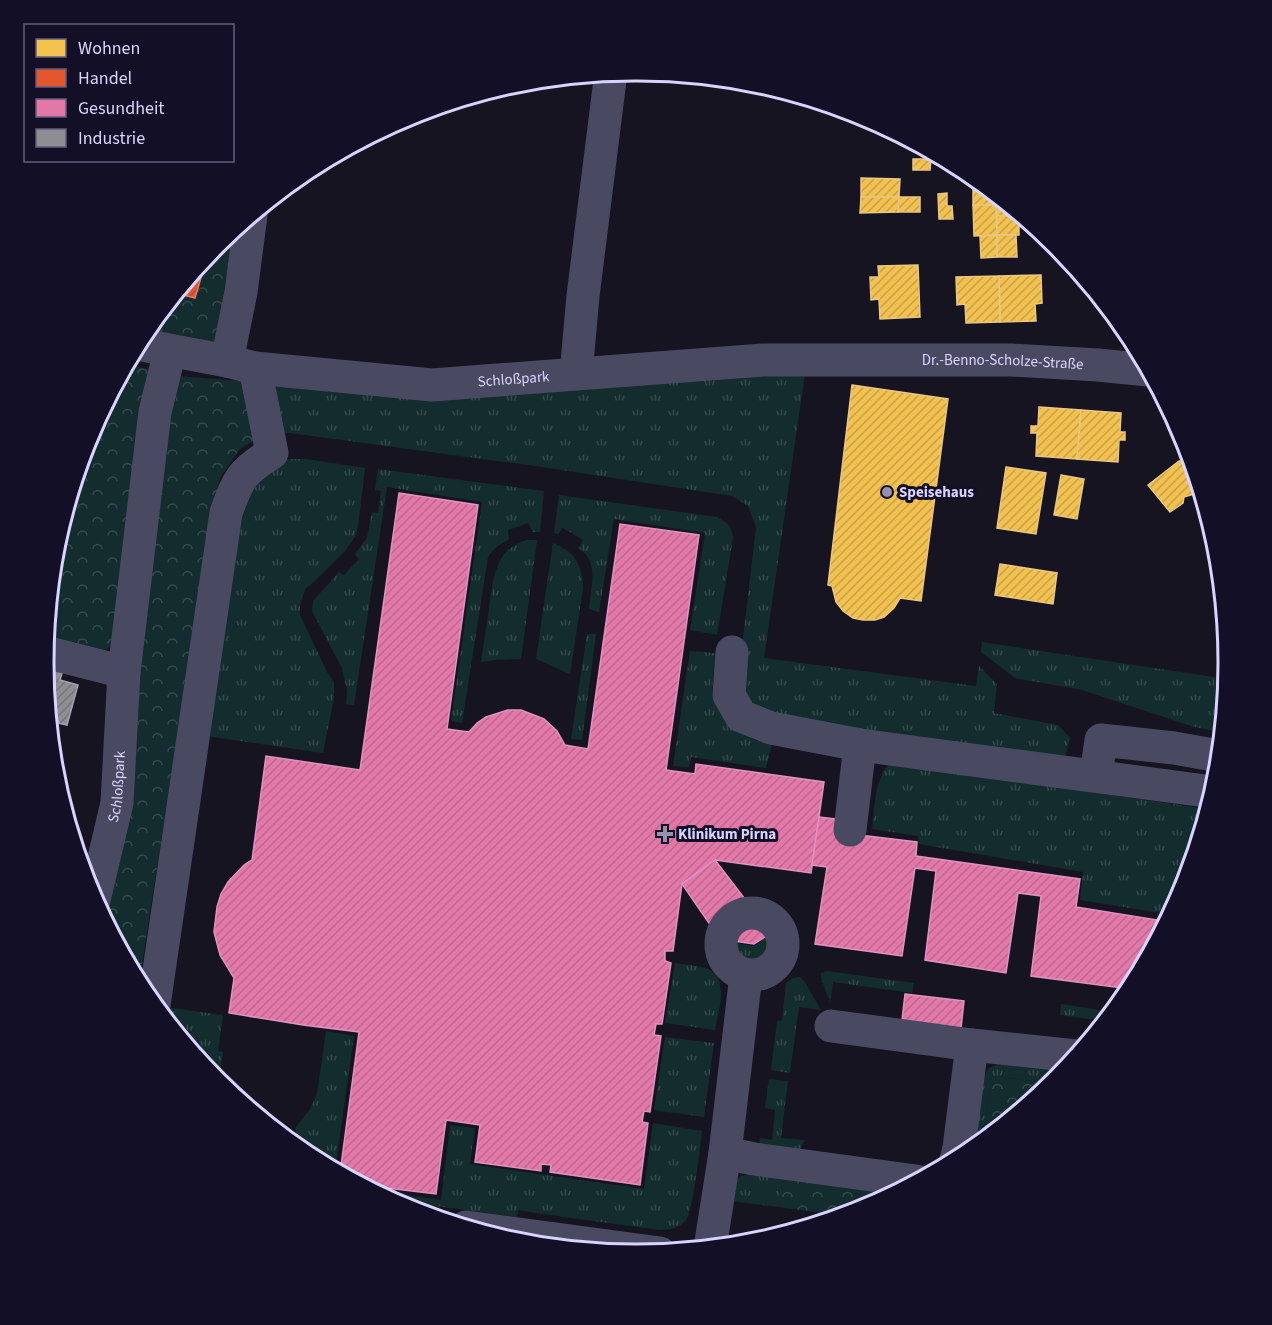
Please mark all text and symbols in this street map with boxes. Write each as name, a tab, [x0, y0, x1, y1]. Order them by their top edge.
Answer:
legend	[24, 24, 234, 162]
text: Wohnen	[78, 36, 140, 61]
text: Handel	[78, 66, 132, 91]
text: Gesundheit	[78, 96, 164, 121]
text: Industrie	[78, 126, 145, 151]
street label: Dr.-Benno-Scholze-Straße	[922, 350, 1084, 375]
street label: Schloßpark	[477, 366, 551, 393]
place label: Speisehaus	[899, 482, 974, 503]
marker: Speisehaus	[880, 485, 894, 499]
street label: Schloßpark	[103, 750, 131, 825]
place label: Klinikum Pirna	[678, 824, 776, 845]
marker: Klinikum Pirna	[656, 825, 674, 843]

